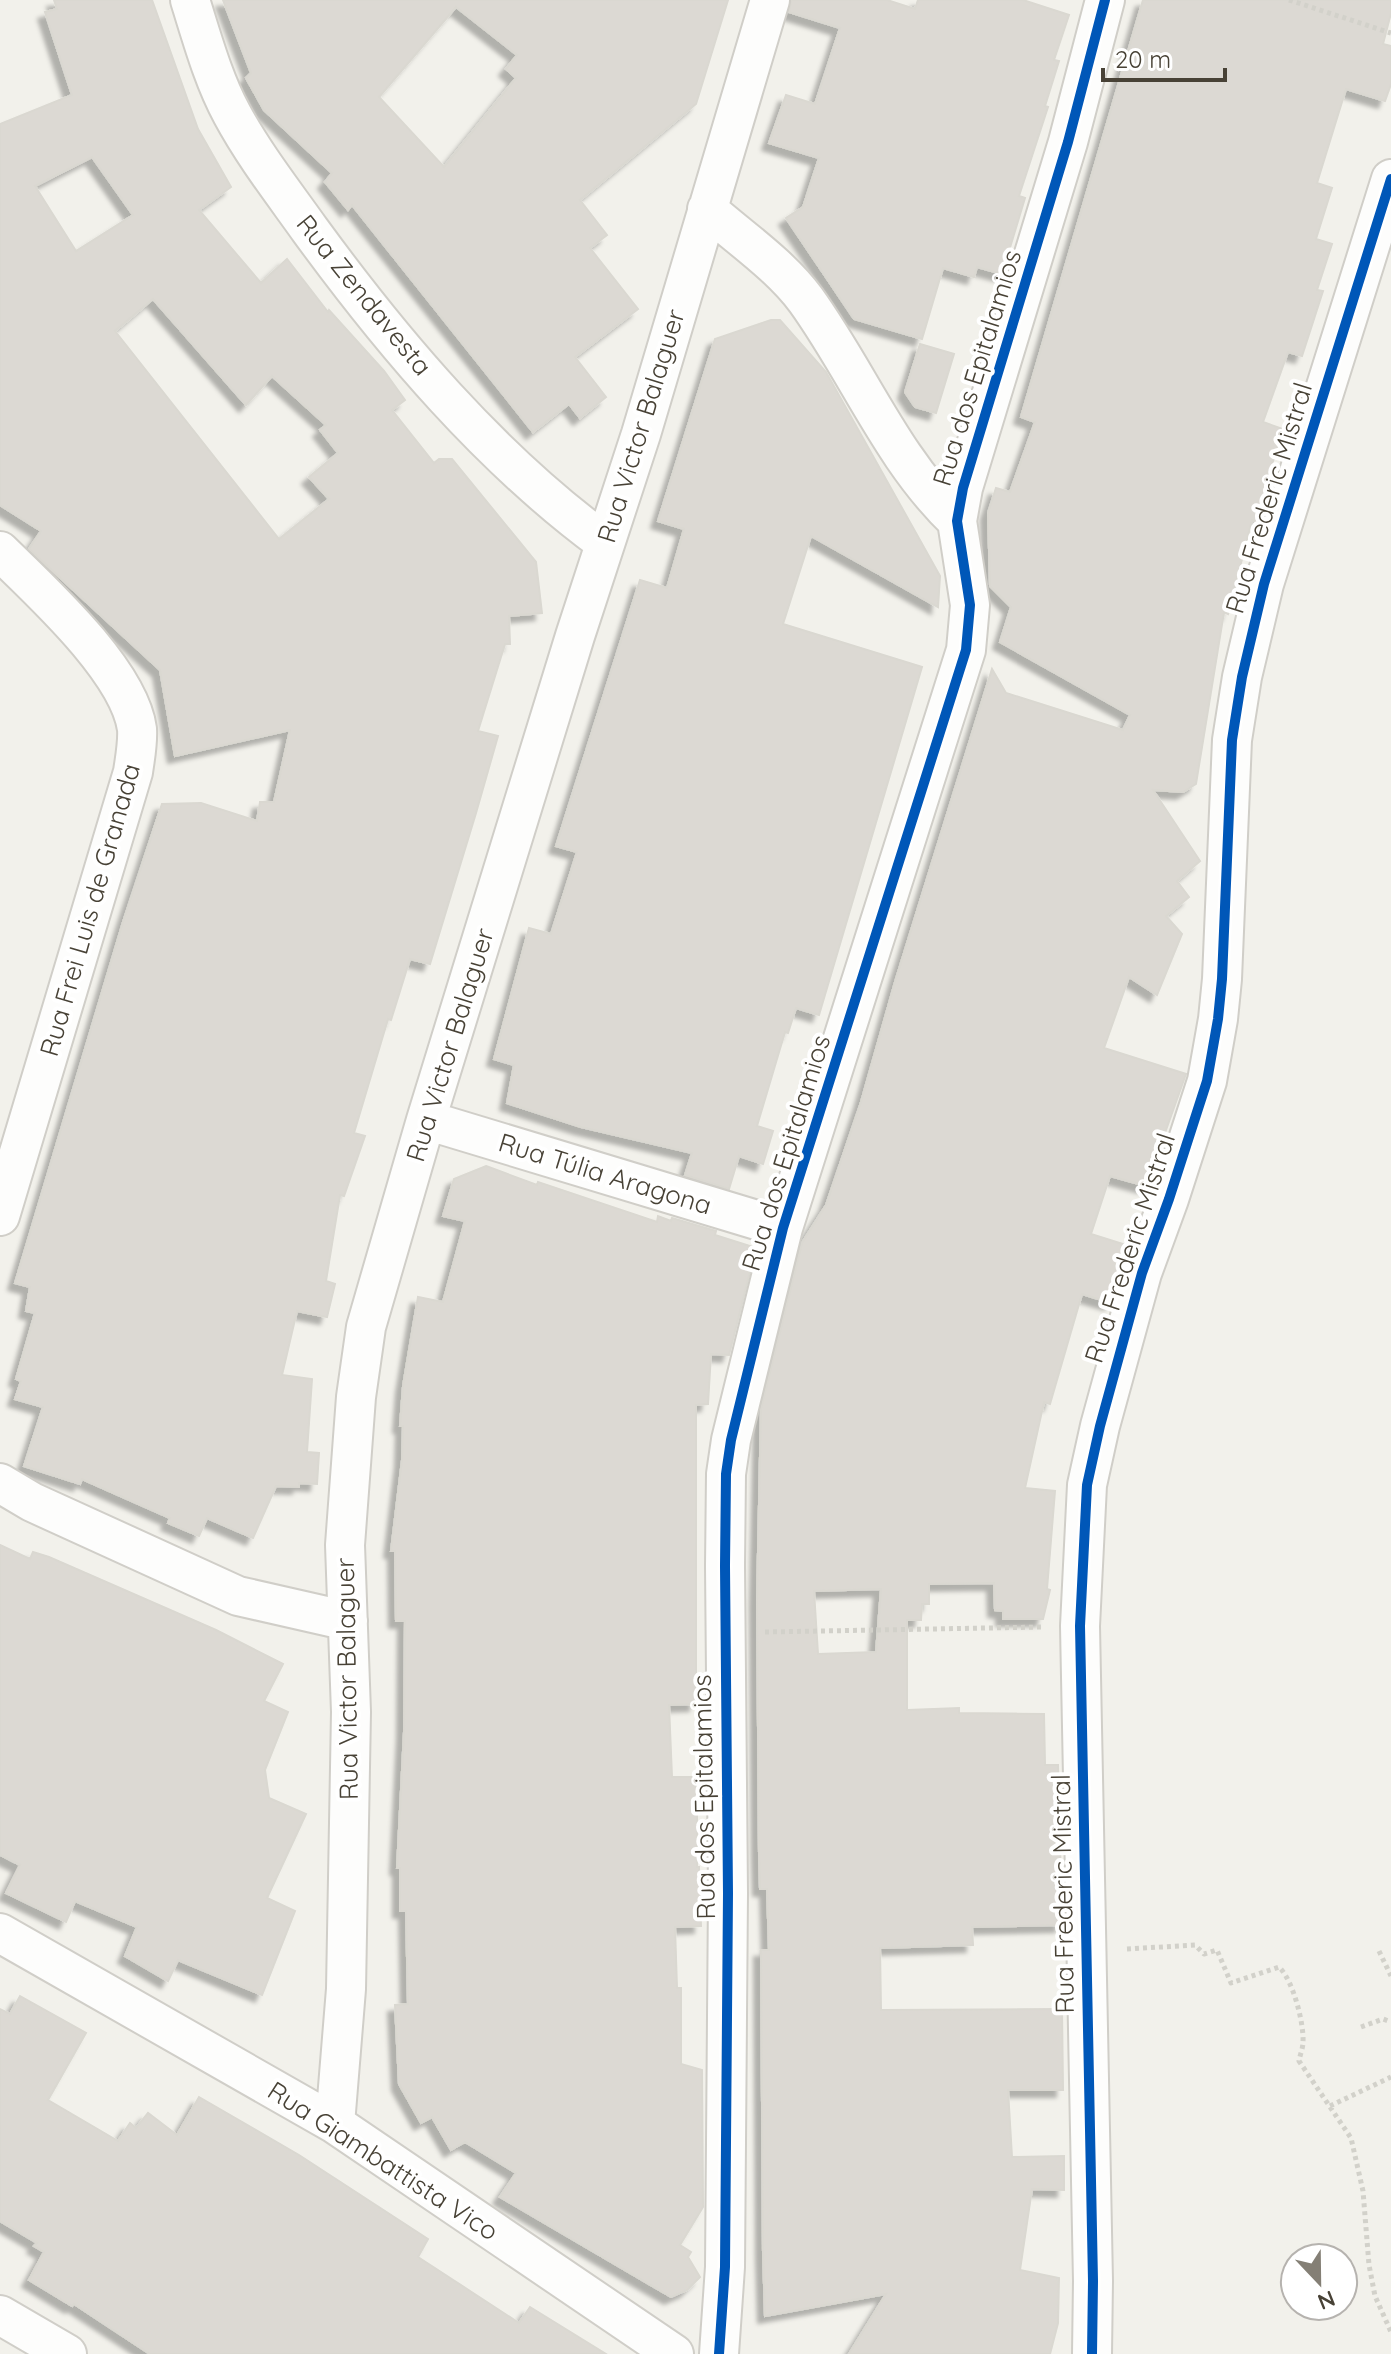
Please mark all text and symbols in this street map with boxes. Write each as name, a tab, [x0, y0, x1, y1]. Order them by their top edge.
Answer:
scale bar	[1103, 32, 1225, 82]
text: 20 m	[1115, 44, 1171, 74]
street label: Rua Zendavesta	[289, 208, 439, 382]
street label: Rua dos Epitalamios	[925, 246, 1028, 490]
street label: Rua Victor Balaguer	[589, 305, 692, 547]
street label: Rua Frederic Mistral	[1218, 379, 1319, 617]
street label: Rua Frei Luis de Granada	[32, 760, 147, 1060]
street label: Rua Victor Balaguer	[398, 924, 501, 1166]
street label: Rua dos Epitalamios	[734, 1031, 837, 1275]
street label: Rua Túlia Aragona	[495, 1125, 716, 1222]
street label: Rua Frederic Mistral	[1077, 1129, 1182, 1367]
street label: Rua Victor Balaguer	[328, 1557, 365, 1801]
street label: Rua dos Epitalamios	[685, 1674, 722, 1920]
street label: Rua Frederic Mistral	[1044, 1774, 1081, 2014]
street label: Rua Giambattista Vico	[262, 2074, 505, 2248]
north arrow	[1279, 2242, 1359, 2322]
text: N	[1314, 2285, 1339, 2317]

